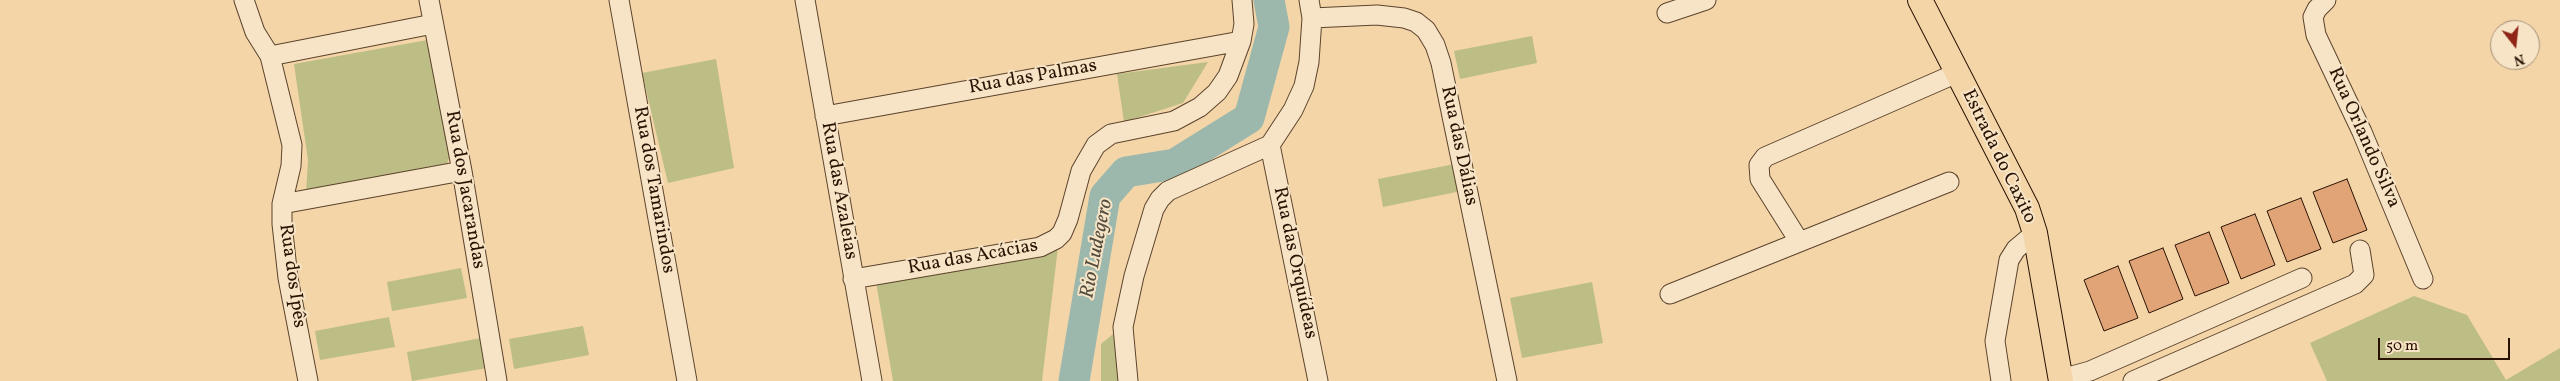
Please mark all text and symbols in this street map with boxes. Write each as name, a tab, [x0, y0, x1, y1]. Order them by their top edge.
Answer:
north arrow	[2490, 20, 2540, 70]
text: N	[2511, 48, 2527, 69]
street label: Rua das Palmas	[967, 56, 1099, 100]
street label: Rua Orlando Silva	[2322, 64, 2404, 212]
street label: Rua das Dálias	[1434, 84, 1482, 208]
street label: Estrada do Caxito	[1956, 86, 2040, 228]
street label: Rua dos Tamarindos	[627, 105, 679, 275]
street label: Rua dos Jacarandas	[439, 109, 489, 271]
street label: Rua das Azaleias	[815, 120, 861, 262]
street label: Rua das Orquídeas	[1267, 185, 1321, 341]
water label: Rio Ludegero	[1077, 197, 1119, 301]
street label: Rua dos Ipês	[272, 223, 310, 329]
street label: Rua das Acácias	[906, 235, 1040, 281]
scale bar	[2380, 328, 2512, 360]
text: 50 m	[2386, 336, 2418, 357]

